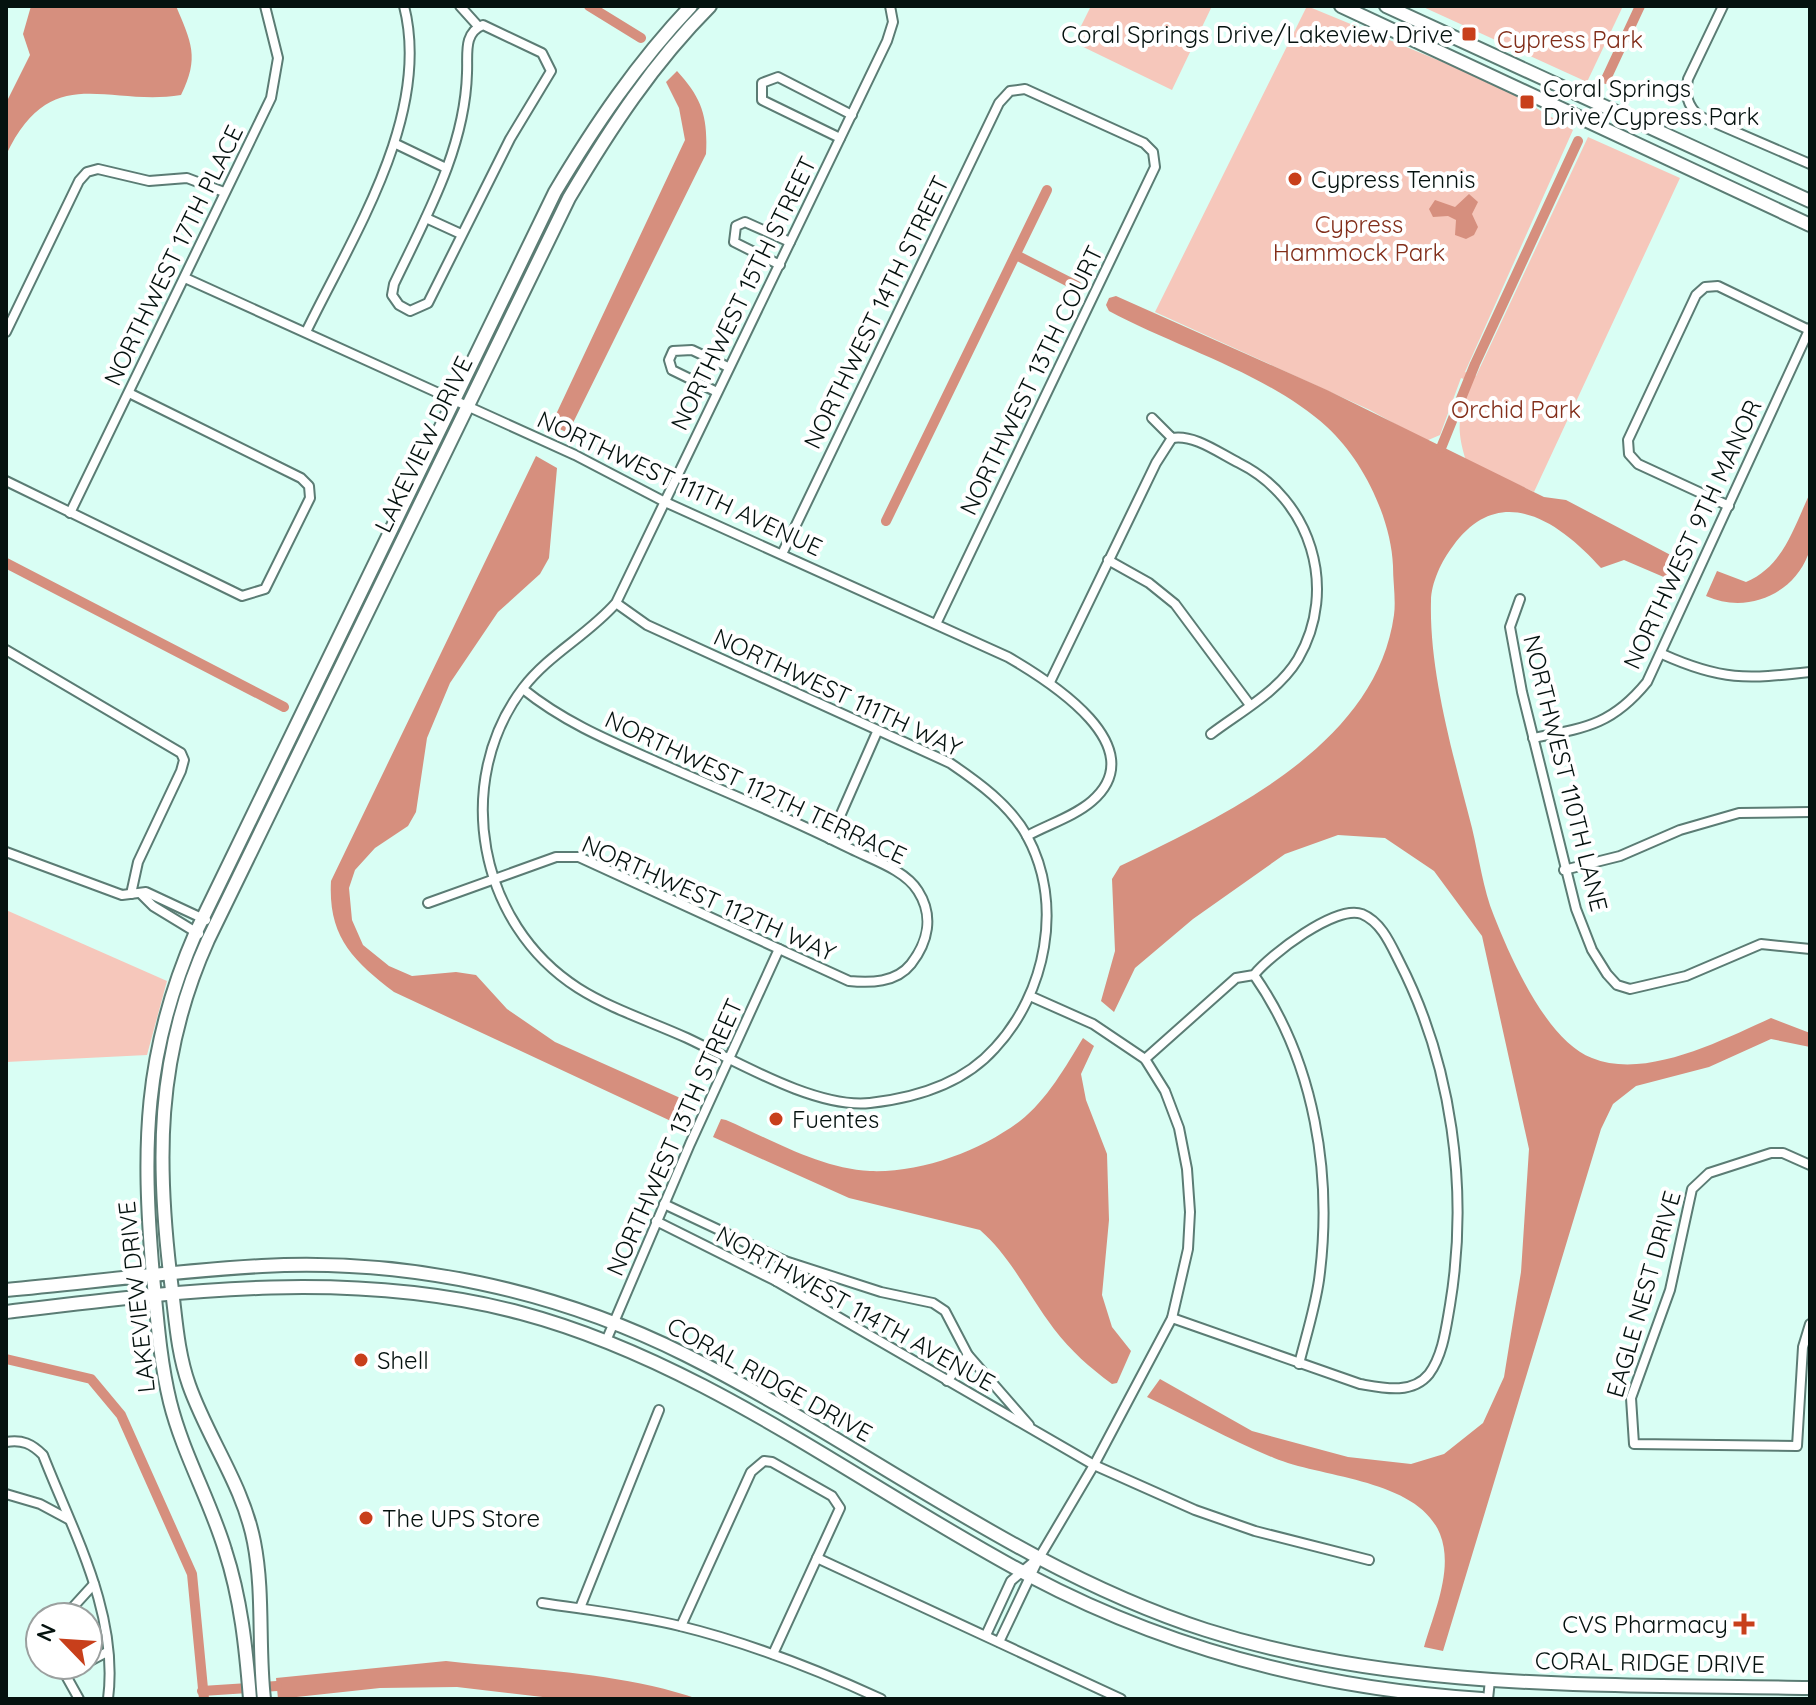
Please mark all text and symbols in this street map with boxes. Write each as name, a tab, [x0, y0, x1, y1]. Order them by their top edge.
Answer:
place label: Coral Springs Drive/Lakeview Drive	[1061, 19, 1453, 49]
park label: Cypress Park	[1497, 24, 1643, 54]
marker: Coral Springs Drive/Lakeview Drive	[1460, 25, 1478, 43]
place label: Coral Springs Drive/Cypress Park	[1543, 73, 1759, 131]
marker: Coral Springs Drive/Cypress Park	[1518, 93, 1536, 111]
street label: NORTHWEST 17TH PLACE	[97, 120, 249, 390]
street label: NORTHWEST 15TH STREET	[664, 151, 822, 435]
place label: Cypress Tennis	[1311, 164, 1476, 194]
marker: Cypress Tennis	[1286, 170, 1304, 188]
street label: NORTHWEST 14TH STREET	[797, 171, 955, 453]
park label: Cypress Hammock Park	[1273, 209, 1445, 267]
street label: NORTHWEST 13TH COURT	[953, 240, 1109, 520]
street label: LAKEVIEW DRIVE	[367, 351, 479, 537]
park label: Orchid Park	[1451, 394, 1581, 424]
street label: NORTHWEST 9TH MANOR	[1616, 395, 1768, 673]
street label: NORTHWEST 111TH AVENUE	[533, 404, 827, 562]
street label: NORTHWEST 111TH WAY	[709, 621, 967, 763]
street label: NORTHWEST 110TH LANE	[1517, 632, 1615, 914]
street label: NORTHWEST 112TH TERRACE	[601, 704, 911, 870]
street label: NORTHWEST 112TH WAY	[577, 828, 841, 968]
street label: NORTHWEST 13TH STREET	[599, 994, 749, 1280]
place label: Fuentes	[792, 1104, 879, 1134]
marker: Fuentes	[767, 1110, 785, 1128]
street label: EAGLE NEST DRIVE	[1599, 1187, 1687, 1401]
street label: LAKEVIEW DRIVE	[111, 1200, 161, 1394]
street label: NORTHWEST 114TH AVENUE	[711, 1219, 1001, 1397]
street label: CORAL RIDGE DRIVE	[662, 1310, 878, 1448]
place label: Shell	[377, 1345, 429, 1375]
marker: Shell	[352, 1351, 370, 1369]
place label: The UPS Store	[382, 1503, 540, 1533]
marker: The UPS Store	[357, 1509, 375, 1527]
north arrow	[24, 1601, 104, 1681]
place label: CVS Pharmacy	[1562, 1609, 1728, 1639]
marker: CVS Pharmacy	[1735, 1615, 1753, 1633]
text: N	[30, 1619, 62, 1646]
street label: CORAL RIDGE DRIVE	[1535, 1645, 1765, 1679]

